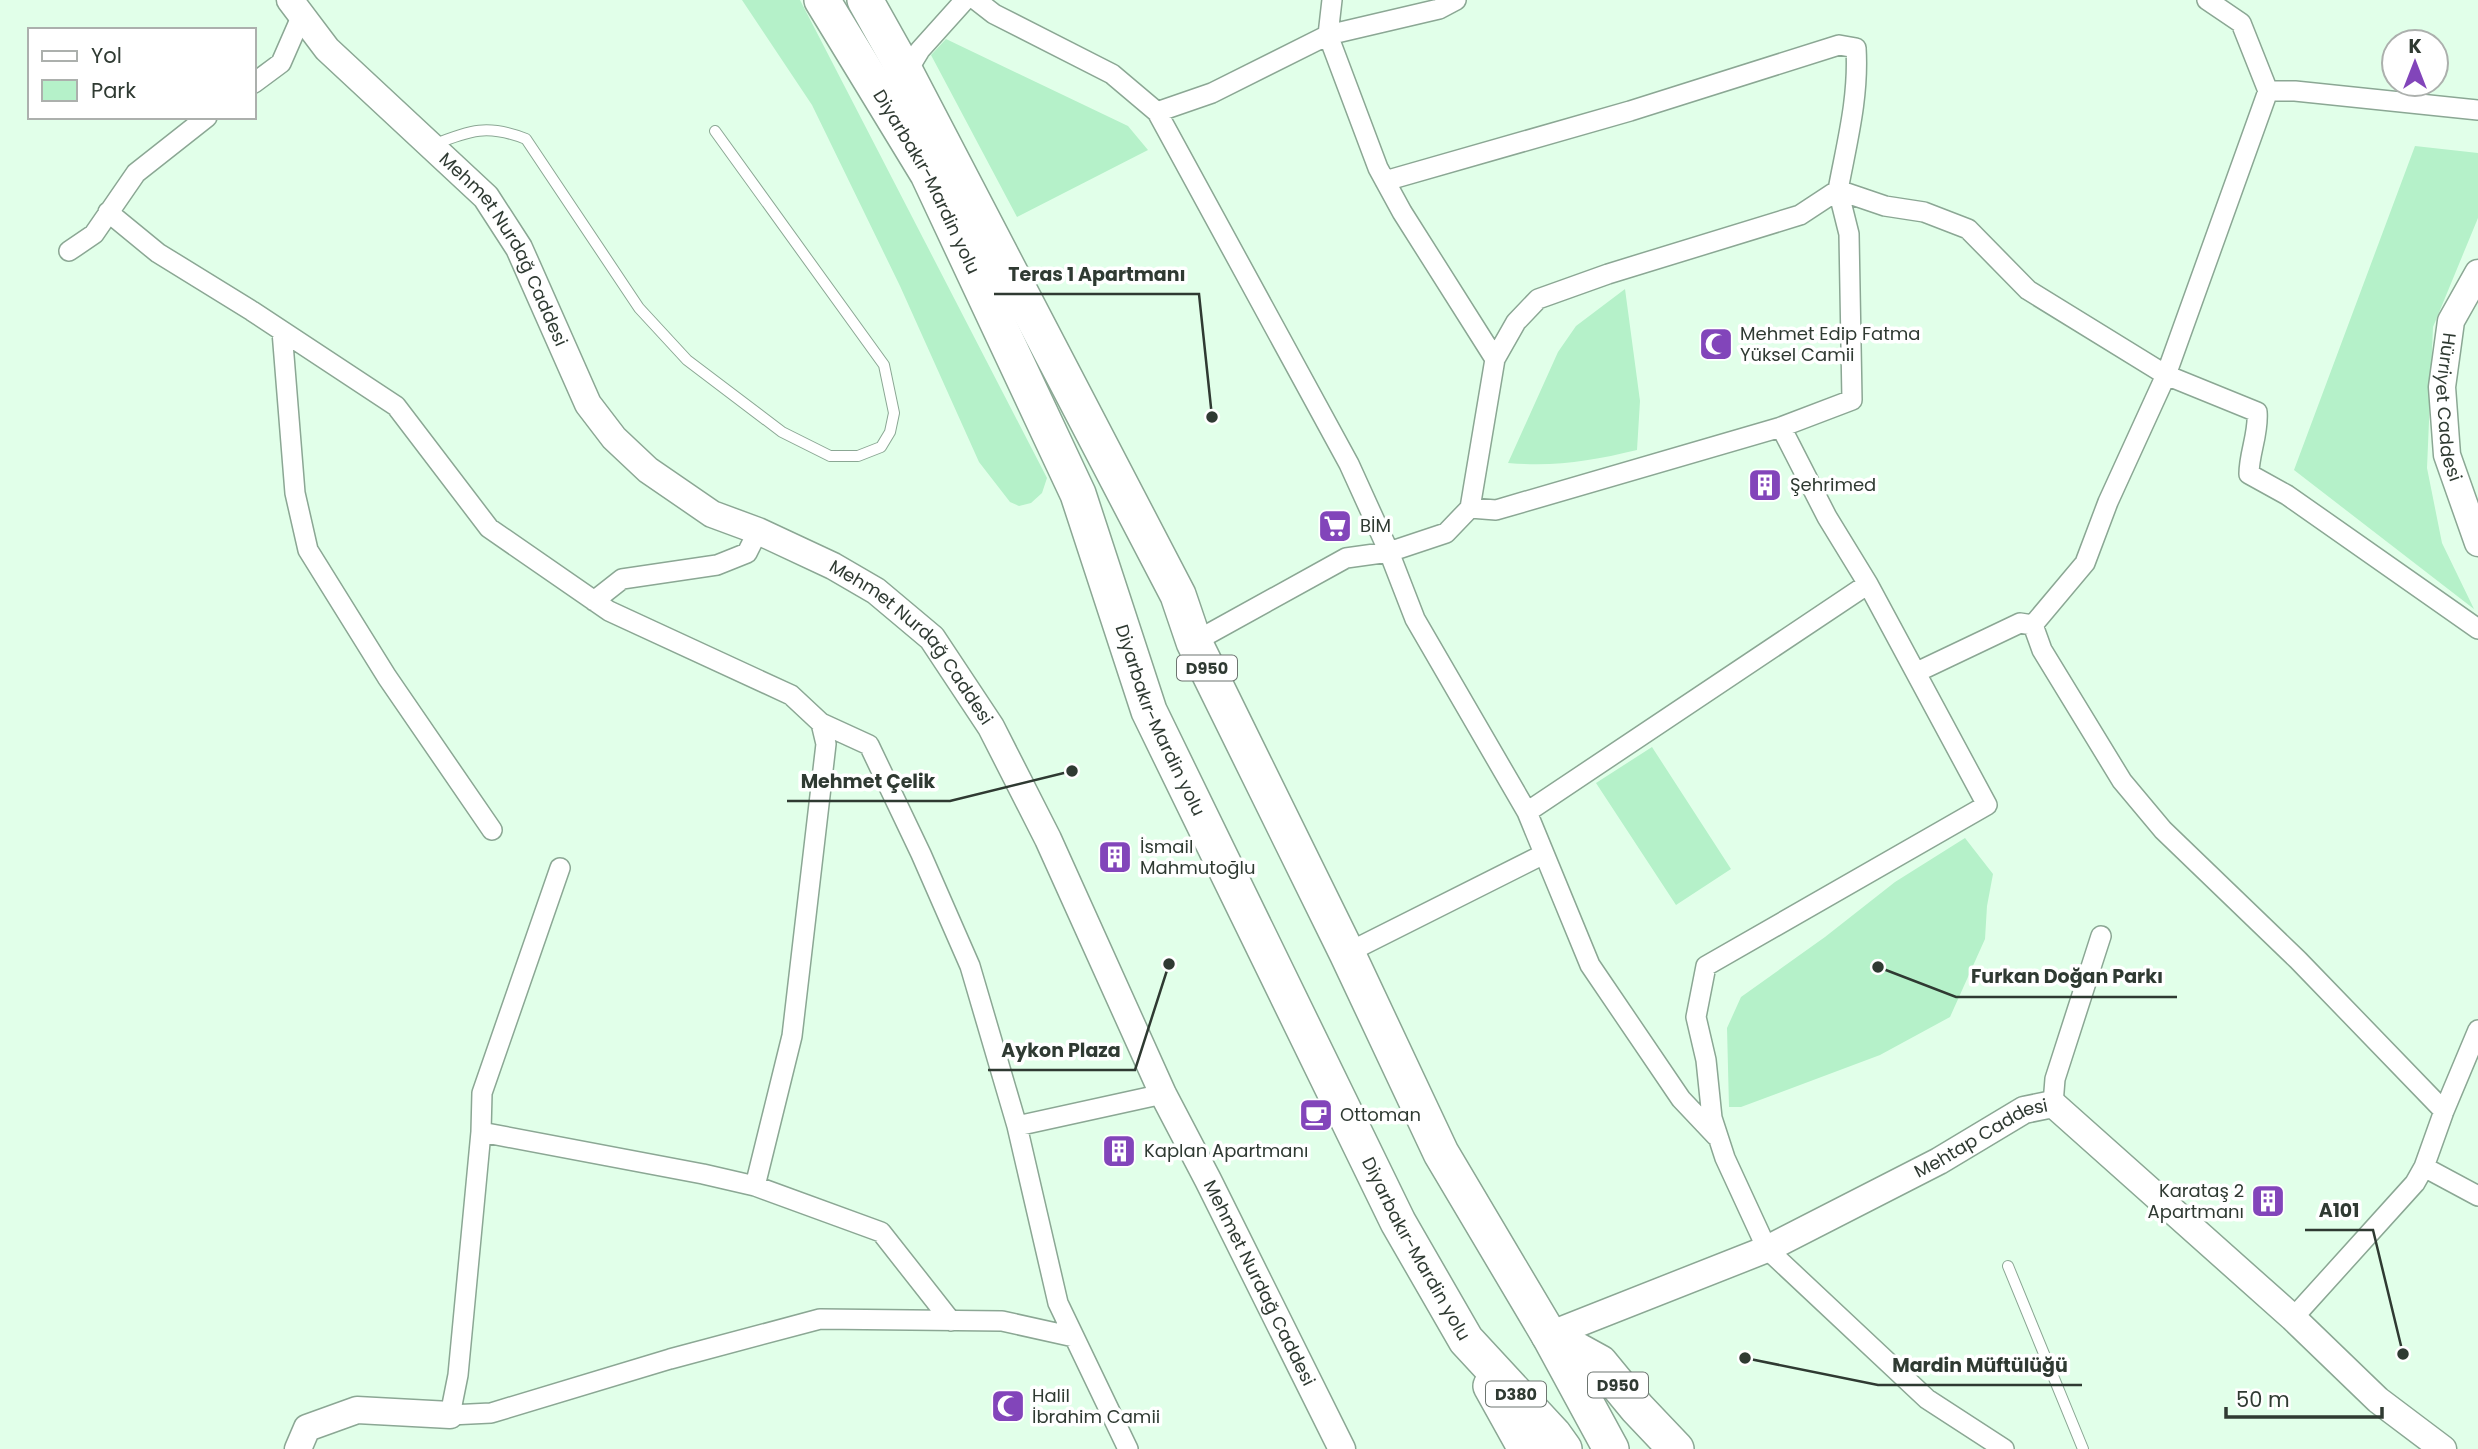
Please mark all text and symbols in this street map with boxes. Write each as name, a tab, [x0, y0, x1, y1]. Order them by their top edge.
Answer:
legend	[28, 28, 256, 119]
north arrow	[2380, 28, 2450, 98]
text: K	[2408, 33, 2422, 60]
text: Yol	[91, 41, 122, 70]
text: Park	[91, 76, 136, 105]
street label: Diyarbakır-Mardin yolu	[867, 85, 986, 278]
street label: Mehmet Nurdağ Caddesi	[434, 147, 574, 350]
callout: Teras 1 Apartmanı	[994, 254, 1199, 294]
text: Teras 1 Apartmanı	[1008, 261, 1186, 288]
place label: Mehmet Edip Fatma Yüksel Camii	[1740, 321, 1921, 367]
mosque icon: Mehmet Edip Fatma Yüksel Camii	[1697, 325, 1735, 363]
street label: Hürriyet Caddesi	[2430, 331, 2468, 485]
building icon: Şehrimed	[1746, 466, 1784, 504]
place label: Şehrimed	[1790, 472, 1876, 497]
supermarket icon: BİM	[1316, 507, 1354, 545]
place label: BİM	[1360, 513, 1391, 538]
street label: Mehmet Nurdağ Caddesi	[825, 554, 999, 729]
street label: Diyarbakır-Mardin yolu	[1109, 621, 1211, 820]
road number: D950	[1177, 656, 1237, 680]
callout: Mehmet Çelik	[787, 761, 950, 801]
text: Mehmet Çelik	[801, 768, 936, 795]
place label: İsmail Mahmutoğlu	[1140, 834, 1255, 880]
building icon: İsmail Mahmutoğlu	[1096, 838, 1134, 876]
callout: Furkan Doğan Parkı	[1956, 957, 2177, 997]
text: Furkan Doğan Parkı	[1971, 963, 2163, 990]
callout: Aykon Plaza	[988, 1030, 1135, 1070]
text: Aykon Plaza	[1001, 1037, 1121, 1064]
street label: Mehtap Caddesi	[1910, 1092, 2050, 1184]
cafe icon: Ottoman	[1297, 1096, 1335, 1134]
place label: Ottoman	[1340, 1102, 1421, 1127]
building icon: Kaplan Apartmanı	[1100, 1132, 1138, 1170]
place label: Kaplan Apartmanı	[1144, 1138, 1308, 1163]
street label: Diyarbakır-Mardin yolu	[1356, 1153, 1477, 1345]
street label: Mehmet Nurdağ Caddesi	[1198, 1176, 1322, 1390]
place label: Karataş 2 Apartmanı	[2148, 1178, 2244, 1224]
building icon: Karataş 2 Apartmanı	[2249, 1182, 2287, 1220]
callout: A101	[2305, 1190, 2373, 1230]
text: A101	[2319, 1197, 2359, 1224]
callout: Mardin Müftülüğü	[1878, 1345, 2082, 1385]
text: Mardin Müftülüğü	[1892, 1352, 2068, 1379]
road number: D950	[1588, 1372, 1648, 1398]
scale bar	[2226, 1376, 2382, 1420]
road number: D380	[1486, 1382, 1546, 1406]
place label: Halil İbrahim Camii	[1032, 1383, 1160, 1429]
text: 50 m	[2236, 1385, 2290, 1414]
mosque icon: Halil İbrahim Camii	[989, 1387, 1027, 1425]

